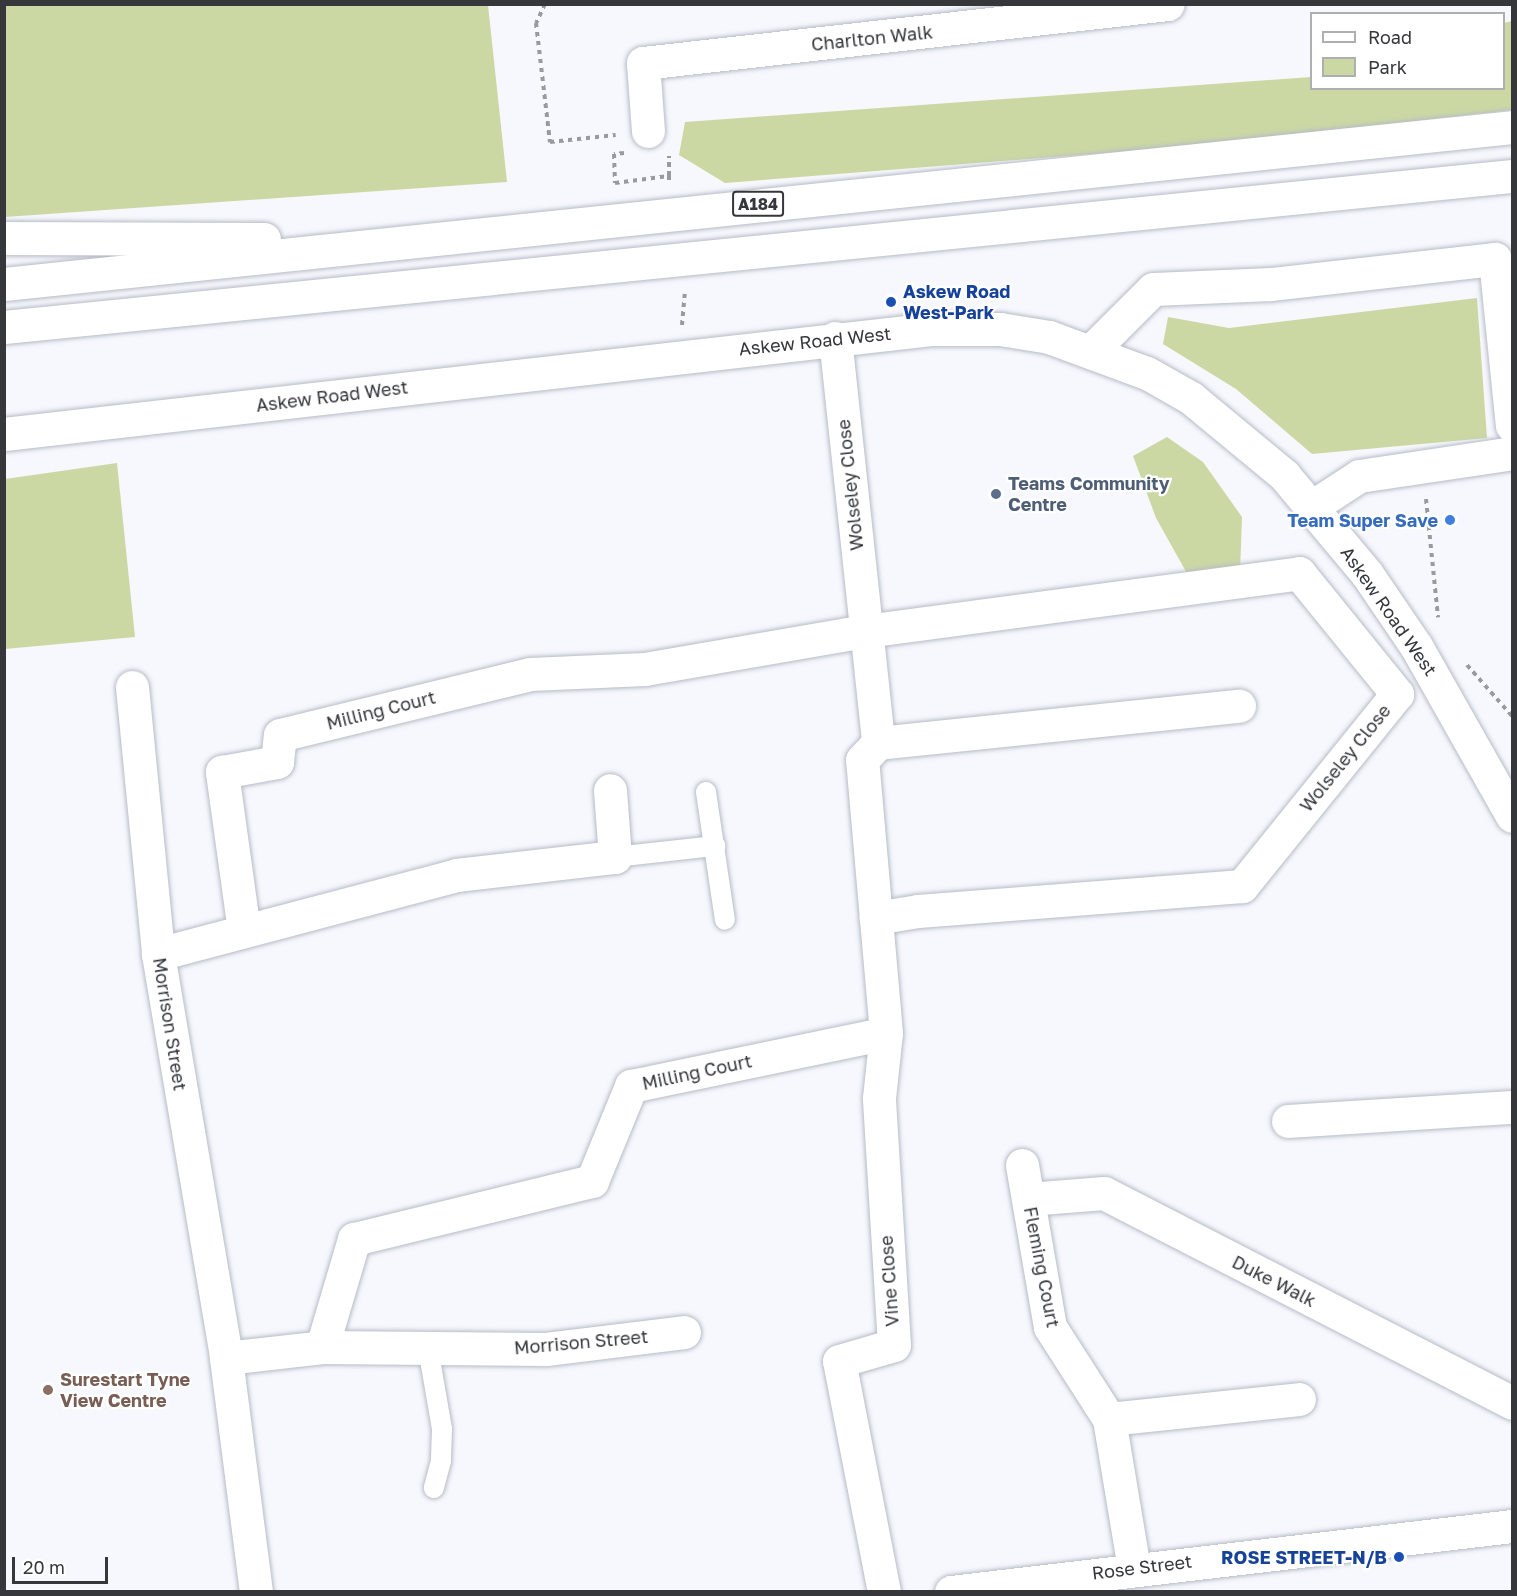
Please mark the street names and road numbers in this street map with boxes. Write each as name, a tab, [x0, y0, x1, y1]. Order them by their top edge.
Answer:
street label: Charlton Walk	[810, 21, 934, 55]
road number: A184	[731, 191, 785, 217]
street label: Askew Road West	[738, 322, 892, 360]
street label: Askew Road West	[255, 376, 409, 416]
street label: Wolseley Close	[832, 418, 868, 552]
street label: Askew Road West	[1336, 542, 1442, 680]
street label: Milling Court	[324, 686, 438, 734]
street label: Wolseley Close	[1295, 700, 1395, 816]
street label: Morrison Street	[149, 956, 191, 1092]
street label: Milling Court	[640, 1050, 754, 1094]
street label: Fleming Court	[1020, 1205, 1064, 1329]
street label: Vine Close	[875, 1235, 903, 1327]
street label: Duke Walk	[1229, 1251, 1319, 1311]
street label: Morrison Street	[513, 1325, 649, 1359]
street label: Rose Street	[1091, 1550, 1193, 1584]

